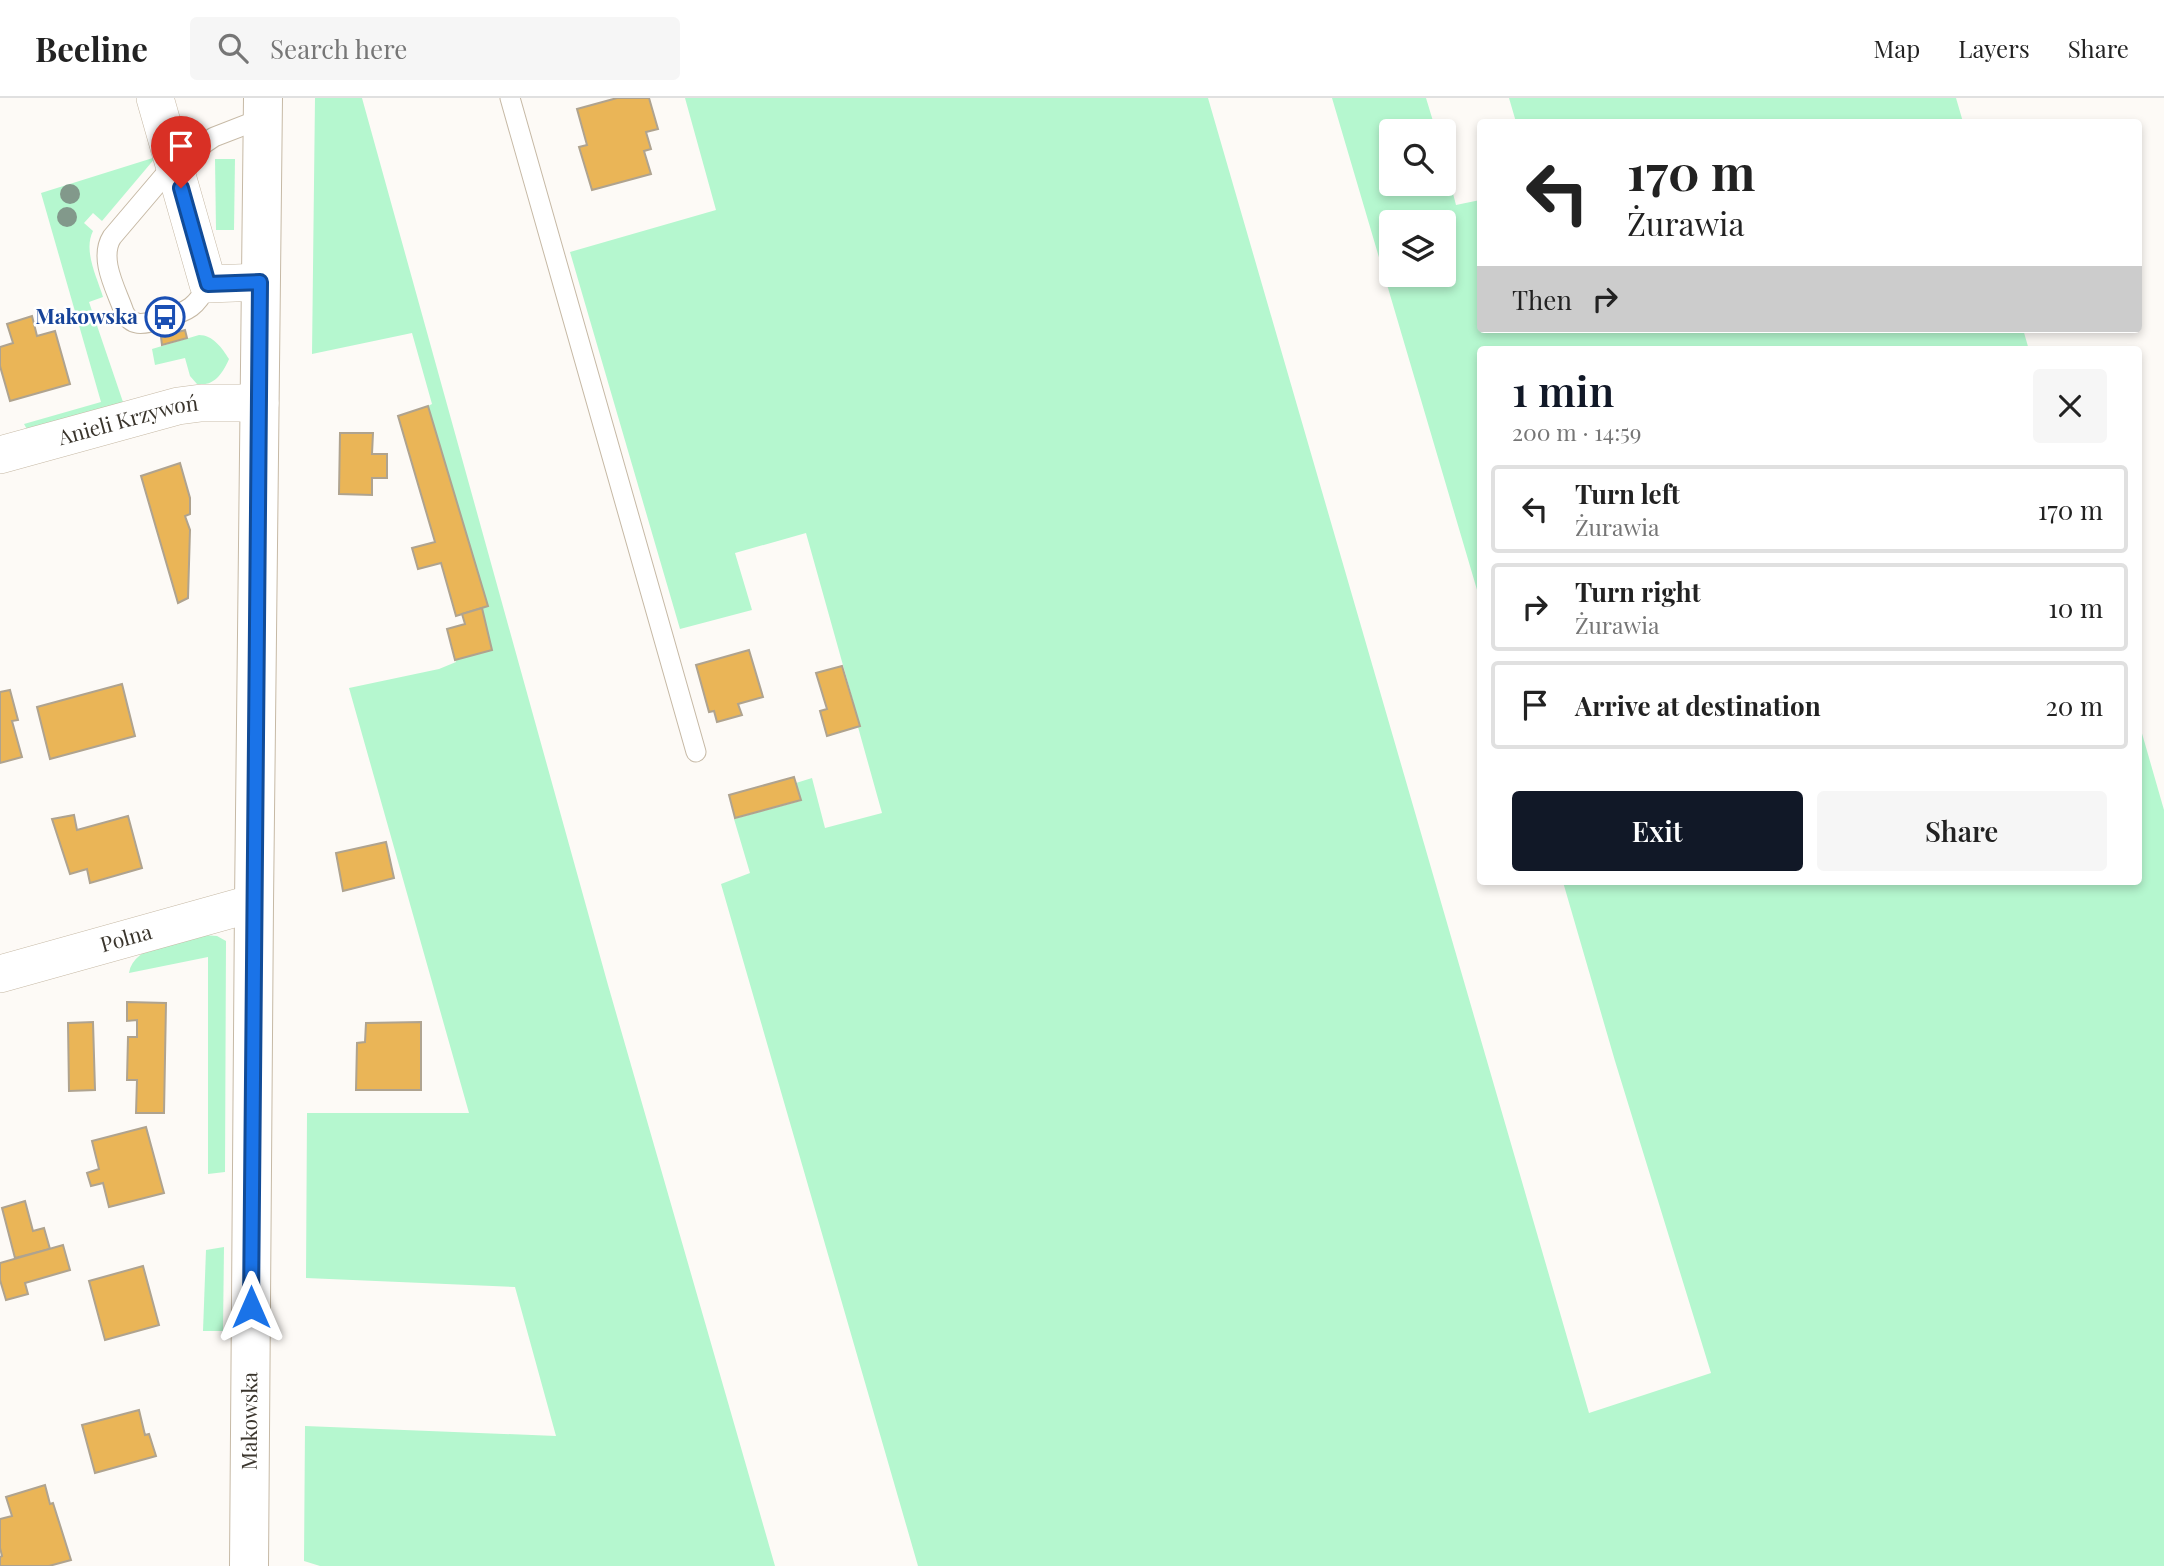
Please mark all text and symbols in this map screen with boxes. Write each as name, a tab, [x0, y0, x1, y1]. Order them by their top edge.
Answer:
search box	[190, 17, 680, 80]
text: Beeline	[35, 26, 148, 70]
icon: search	[214, 29, 252, 67]
text: Search here	[270, 31, 407, 66]
text: Map	[1874, 32, 1920, 64]
text: Layers	[1958, 32, 2030, 64]
text: Share	[2068, 32, 2129, 64]
pin	[151, 116, 211, 188]
map controls	[1379, 119, 1456, 287]
button: search	[1379, 119, 1456, 196]
icon: arrive	[162, 127, 200, 165]
text: 170 m	[1627, 138, 1755, 203]
icon: left	[1512, 147, 1603, 238]
text: Żurawia	[1627, 201, 1744, 244]
button: layers	[1379, 210, 1456, 287]
icon: right	[1586, 280, 1624, 318]
text: Then	[1512, 282, 1572, 317]
bus stop icon: Makowska	[144, 296, 186, 338]
place label: Makowska	[35, 301, 138, 329]
text: 1 min	[1512, 362, 1614, 418]
button: close	[2033, 369, 2107, 443]
street label: Anieli Krzywoń	[54, 387, 200, 451]
text: 200 m · 14:59	[1512, 416, 1642, 447]
text: Turn left	[1575, 476, 1680, 511]
icon: left	[1516, 490, 1554, 528]
text: 170 m	[2038, 492, 2103, 527]
text: Żurawia	[1575, 511, 1659, 542]
text: Turn right	[1575, 574, 1701, 609]
icon: right	[1516, 588, 1554, 626]
text: 10 m	[2048, 590, 2103, 625]
text: Żurawia	[1575, 609, 1659, 640]
icon: arrive	[1516, 686, 1554, 724]
text: Arrive at destination	[1575, 688, 1821, 723]
text: 20 m	[2045, 688, 2103, 723]
button: Exit	[1512, 791, 1803, 871]
button: Share	[1817, 791, 2107, 871]
street label: Polna	[97, 916, 155, 957]
position arrow	[214, 1270, 288, 1344]
street label: Makowska	[234, 1371, 262, 1470]

